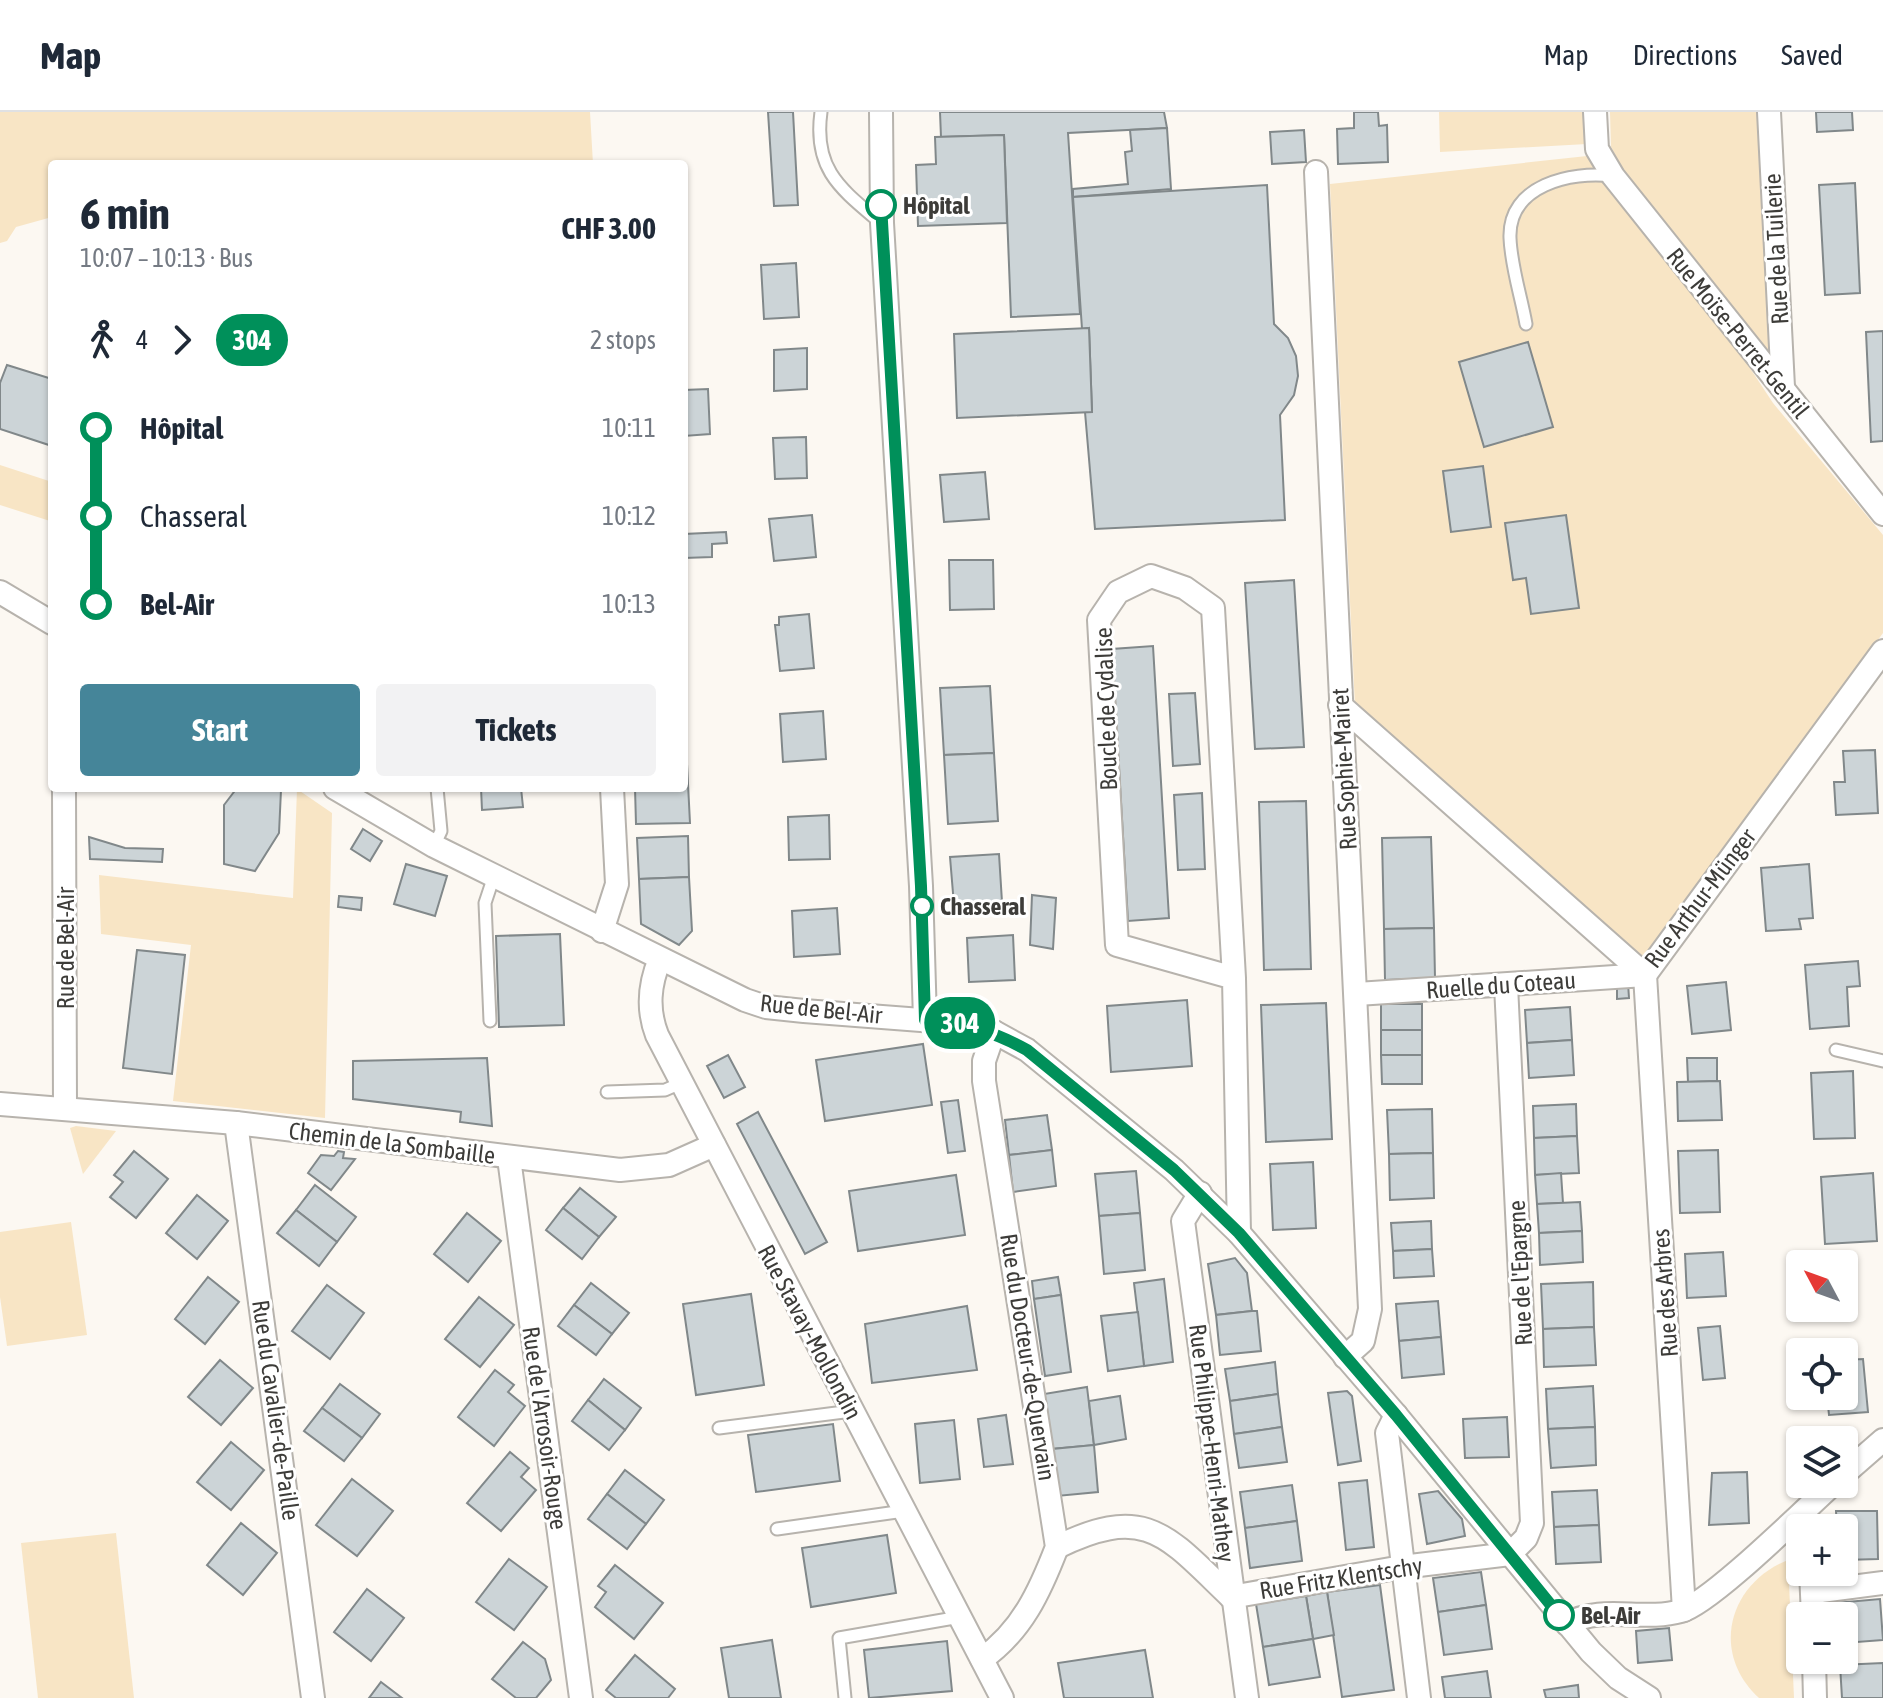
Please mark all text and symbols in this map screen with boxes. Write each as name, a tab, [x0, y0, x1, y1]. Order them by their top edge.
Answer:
text: Map	[40, 34, 101, 77]
text: Map	[1544, 39, 1589, 71]
text: Directions	[1633, 39, 1737, 71]
text: Saved	[1781, 39, 1843, 71]
street label: Rue de la Tuilerie	[1759, 173, 1793, 325]
text: 6 min	[80, 188, 170, 238]
marker: Hôpital	[866, 190, 896, 220]
place label: Hôpital	[903, 192, 970, 219]
text: CHF 3.00	[561, 211, 656, 245]
text: 10:07 – 10:13 · Bus	[80, 243, 253, 273]
street label: Rue Moïse-Perret-Gentil	[1661, 243, 1815, 424]
icon: walk	[80, 318, 124, 362]
icon: forward	[160, 318, 204, 362]
text: 304	[232, 324, 272, 356]
text: 4	[136, 325, 148, 355]
text: 2 stops	[590, 325, 656, 355]
text: Hôpital	[140, 411, 223, 445]
text: 10:11	[602, 413, 656, 443]
text: Chasseral	[140, 499, 247, 533]
text: 10:12	[602, 501, 656, 531]
text: Bel-Air	[140, 587, 214, 621]
text: 10:13	[602, 589, 656, 619]
street label: Boucle de Cydalise	[1090, 627, 1122, 791]
button: Start	[80, 684, 360, 776]
button: Tickets	[376, 684, 656, 776]
street label: Rue Sophie-Mairet	[1326, 687, 1362, 851]
street label: Rue Arthur-Münger	[1639, 823, 1762, 973]
street label: Rue de Bel-Air	[52, 886, 79, 1009]
place label: Chasseral	[940, 893, 1026, 920]
marker: Chasseral	[911, 895, 933, 917]
street label: Ruelle du Coteau	[1425, 966, 1577, 1004]
street label: Rue de Bel-Air	[759, 989, 884, 1029]
line badge: 304	[914, 997, 1006, 1049]
text: 304	[940, 1007, 980, 1039]
street label: Chemin de la Sombaille	[287, 1117, 497, 1169]
street label: Rue de l'Epargne	[1503, 1200, 1537, 1346]
street label: Rue des Arbres	[1647, 1228, 1683, 1358]
street label: Rue du Docteur-de-Quervain	[995, 1232, 1061, 1482]
street label: Rue Stavay-Mollondin	[753, 1240, 867, 1424]
north arrow	[1786, 1250, 1858, 1322]
map controls	[1786, 1250, 1858, 1674]
street label: Rue du Cavalier-de-Paille	[247, 1298, 305, 1522]
street label: Rue Philippe-Henri-Mathey	[1184, 1322, 1240, 1564]
street label: Rue de l'Arrosoir-Rouge	[517, 1325, 573, 1531]
button: locate	[1786, 1338, 1858, 1410]
button: layers	[1786, 1426, 1858, 1498]
button: +	[1786, 1514, 1858, 1586]
street label: Rue Fritz Klentschy	[1258, 1552, 1425, 1604]
marker: Bel-Air	[1544, 1600, 1574, 1630]
place label: Bel-Air	[1581, 1602, 1641, 1629]
button: −	[1786, 1602, 1858, 1674]

